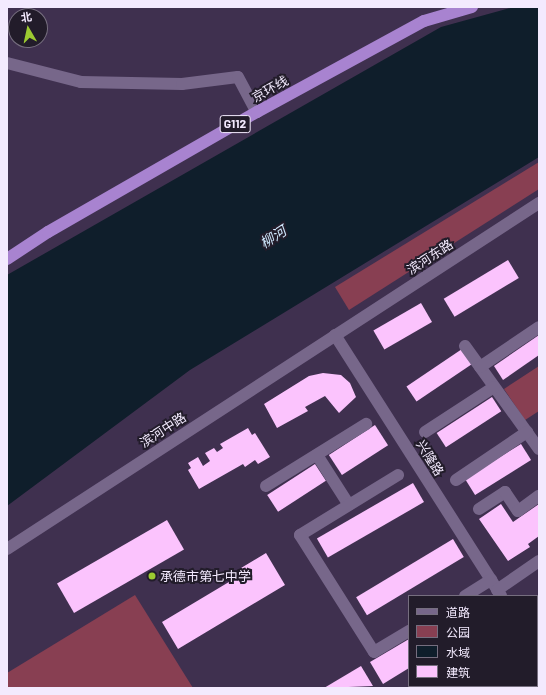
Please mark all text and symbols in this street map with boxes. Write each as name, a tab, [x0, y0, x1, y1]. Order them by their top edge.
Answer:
north arrow	[8, 8, 48, 48]
text: 北	[20, 9, 33, 24]
street label: 京环线	[249, 73, 291, 105]
road number: G112	[219, 114, 251, 134]
water label: 柳河	[257, 222, 289, 252]
street label: 滨河东路	[404, 236, 456, 278]
street label: 滨河中路	[137, 409, 189, 451]
street label: 兴隆路	[413, 437, 447, 479]
place label: 承德市第七中学	[160, 568, 251, 584]
marker: 承德市第七中学	[147, 571, 157, 581]
legend	[408, 595, 538, 687]
text: 道路	[446, 605, 470, 619]
text: 公园	[446, 625, 470, 639]
text: 水域	[446, 645, 470, 659]
text: 建筑	[446, 665, 470, 679]

